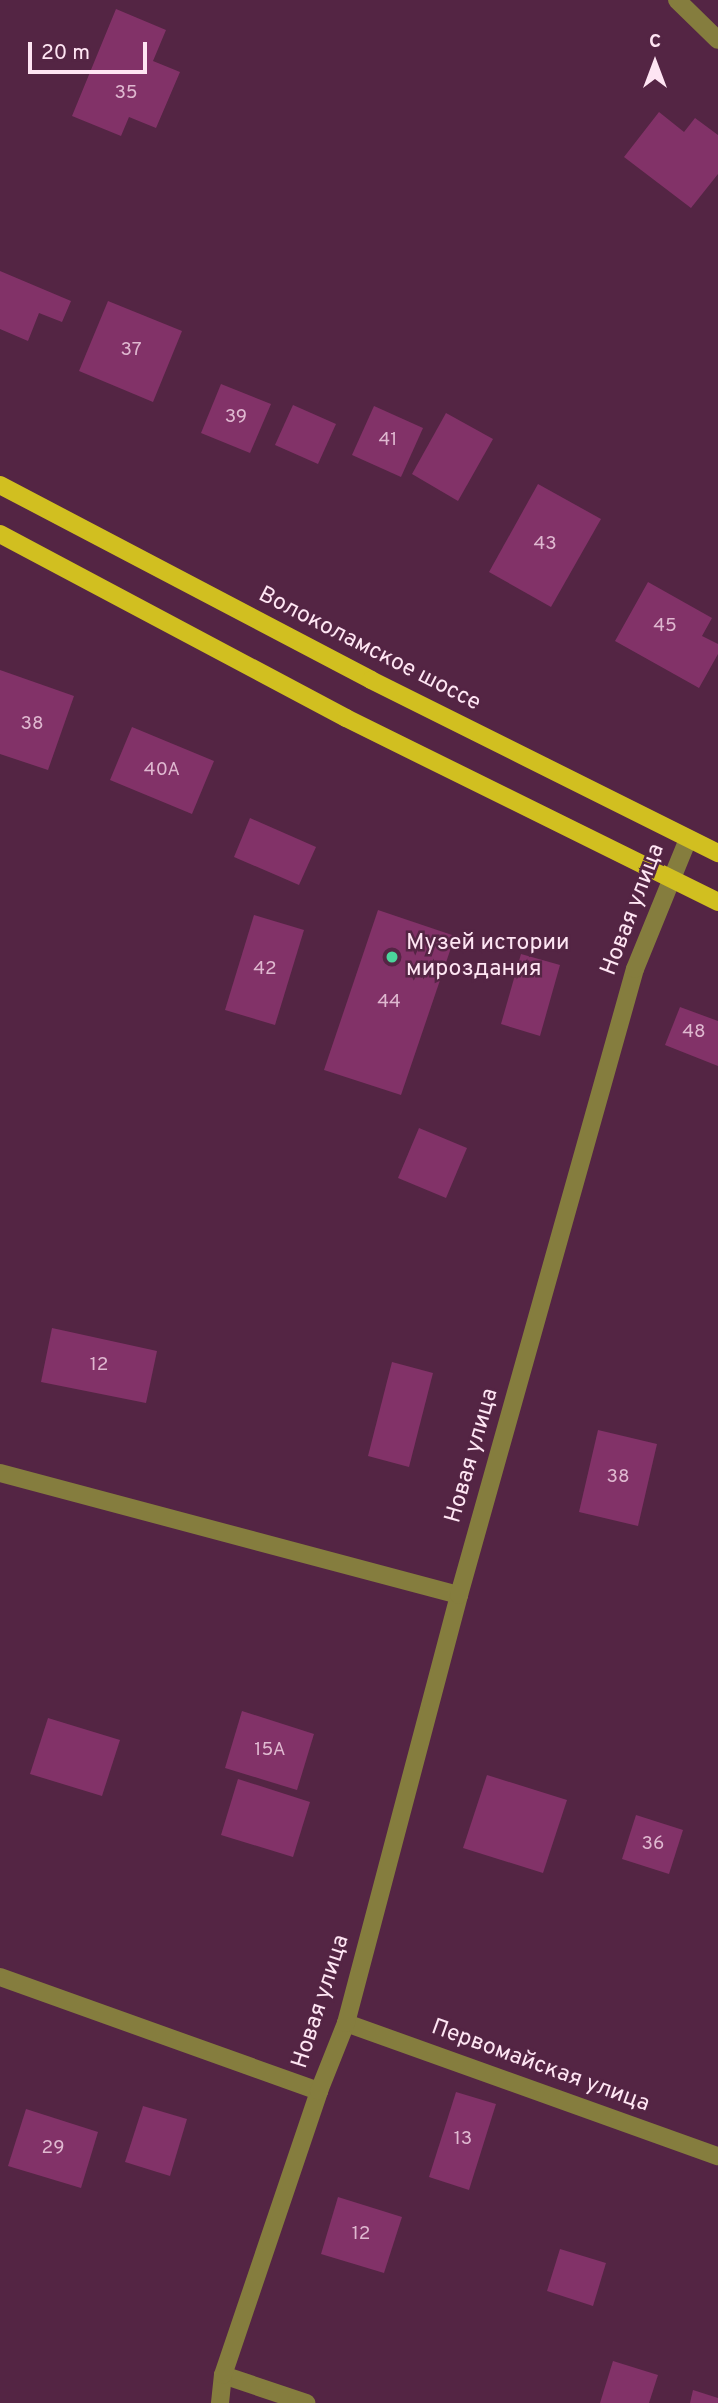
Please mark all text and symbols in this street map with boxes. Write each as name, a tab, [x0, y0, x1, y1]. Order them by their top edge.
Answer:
scale bar	[32, 28, 150, 72]
north arrow	[620, 28, 690, 98]
text: С	[649, 30, 661, 54]
text: 20 m	[41, 40, 90, 67]
house number: 35	[114, 83, 138, 105]
house number: 37	[120, 340, 142, 362]
house number: 39	[225, 407, 247, 429]
house number: 41	[379, 430, 397, 452]
house number: 43	[533, 534, 557, 556]
street label: Волоколамское шоссе	[253, 582, 485, 718]
house number: 45	[653, 616, 677, 638]
house number: 38	[20, 714, 44, 736]
house number: 40А	[144, 760, 180, 782]
street label: Новая улица	[596, 840, 672, 980]
place label: Музей истории мироздания	[406, 930, 570, 984]
marker: Музей истории мироздания	[384, 949, 400, 965]
house number: 42	[253, 959, 277, 981]
house number: 44	[377, 992, 401, 1014]
house number: 48	[682, 1022, 706, 1044]
house number: 12	[90, 1355, 108, 1377]
street label: Новая улица	[441, 1386, 505, 1526]
house number: 38	[606, 1467, 630, 1489]
house number: 15А	[254, 1740, 286, 1762]
house number: 36	[642, 1834, 664, 1856]
street label: Новая улица	[287, 1932, 357, 2072]
street label: Первомайская улица	[427, 2015, 653, 2119]
house number: 13	[454, 2129, 472, 2151]
house number: 29	[42, 2138, 64, 2160]
house number: 12	[352, 2224, 370, 2246]

